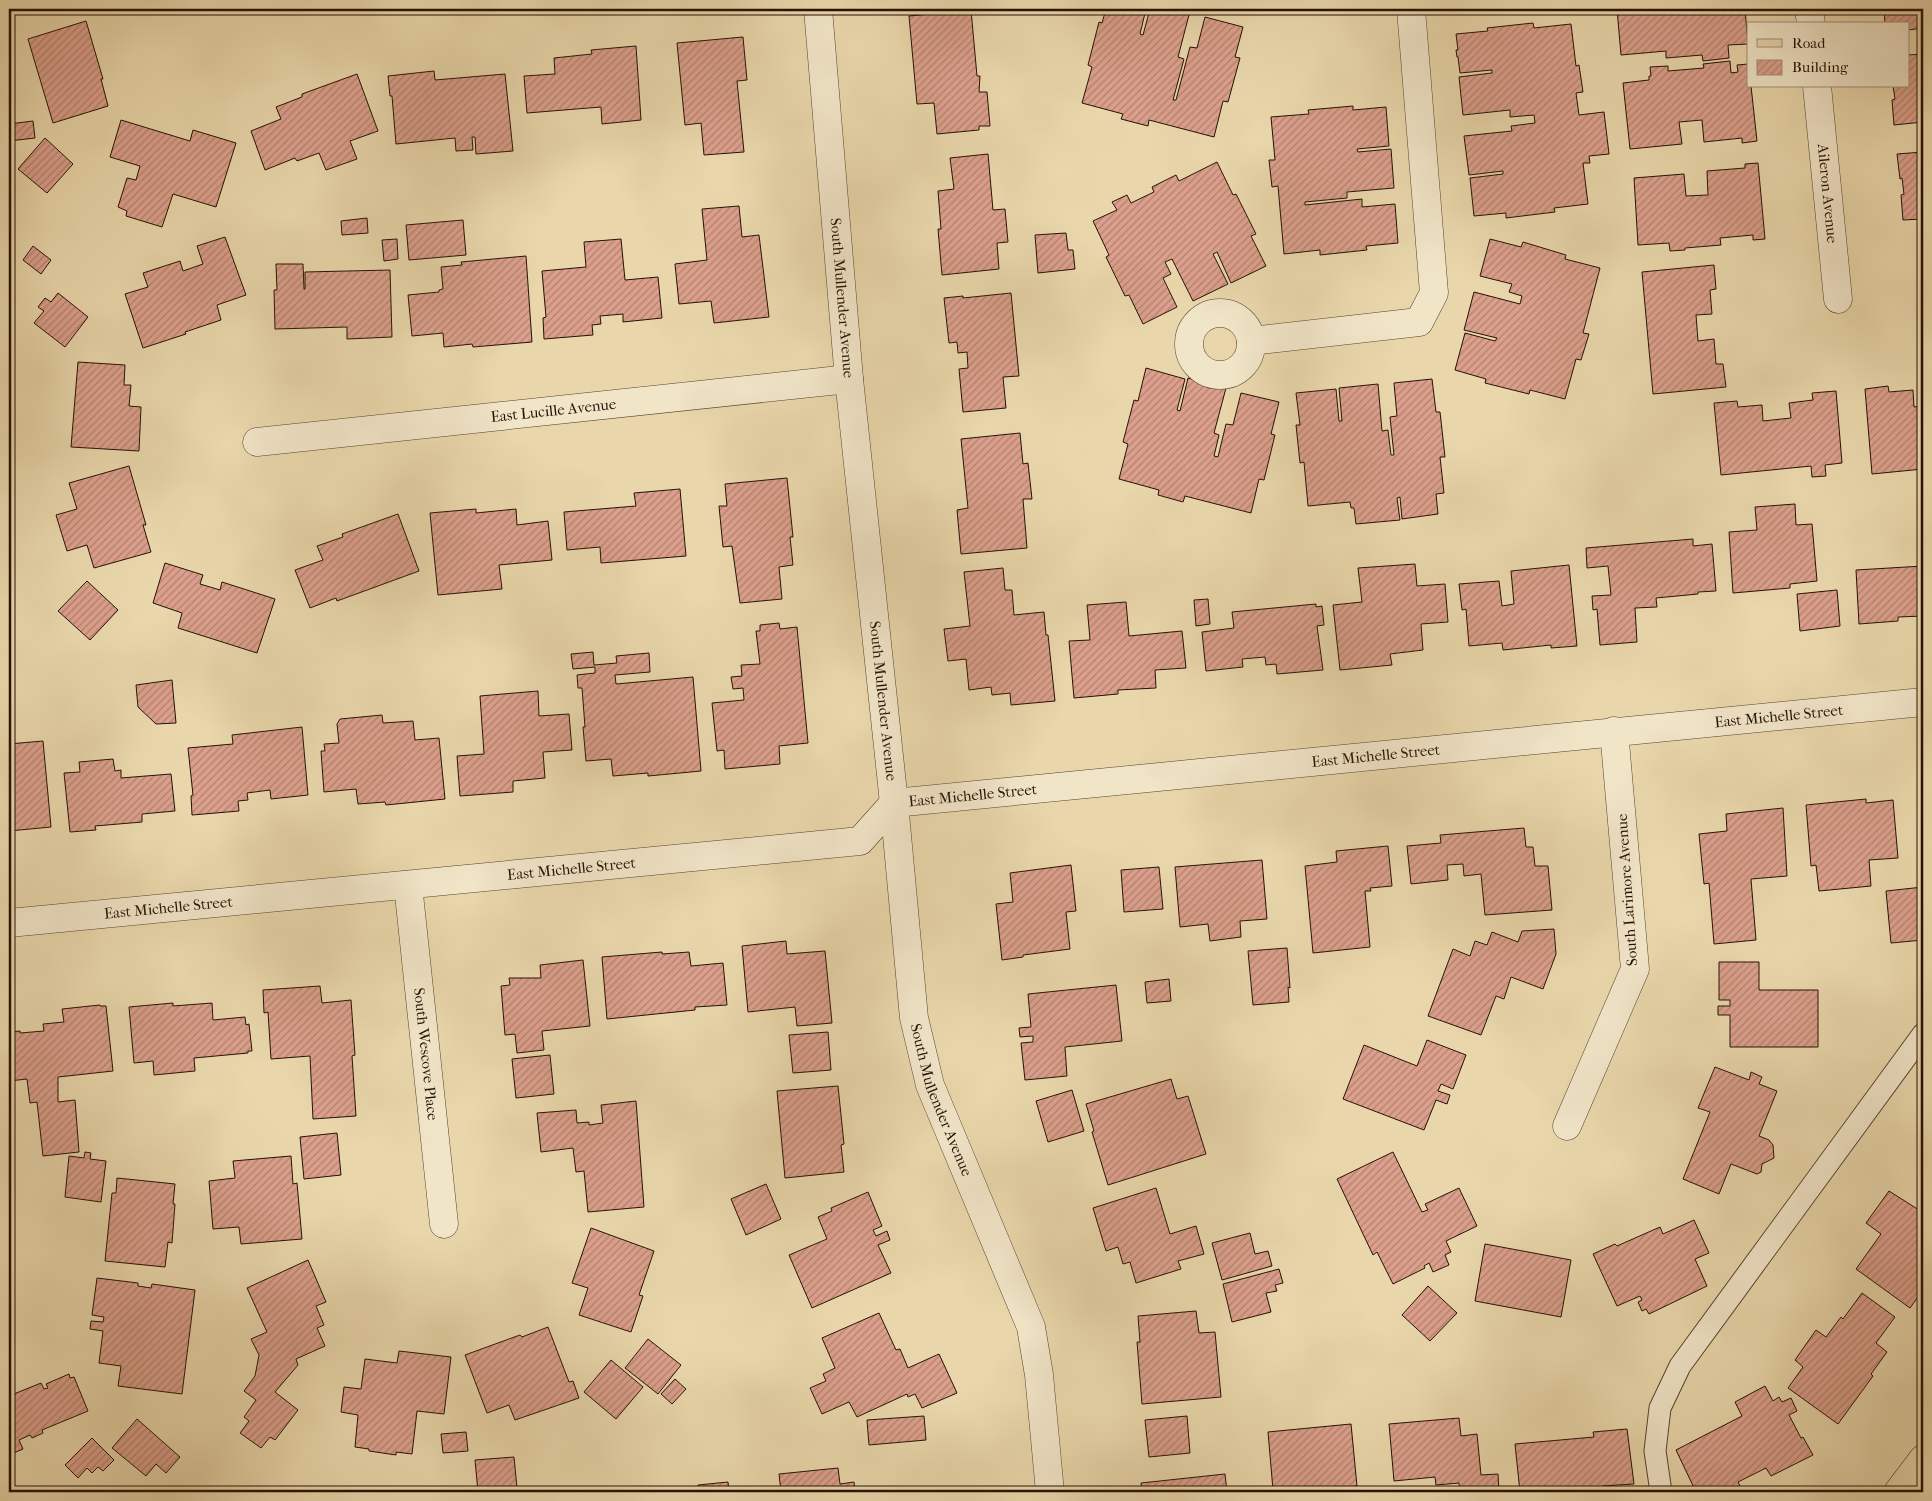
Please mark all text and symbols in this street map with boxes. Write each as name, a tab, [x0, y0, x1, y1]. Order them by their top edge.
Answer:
legend	[1747, 22, 1910, 88]
text: Road	[1792, 34, 1826, 52]
text: Building	[1792, 58, 1849, 76]
street label: Aileron Avenue	[1814, 142, 1842, 245]
street label: South Mullender Avenue	[827, 217, 858, 379]
street label: East Lucille Avenue	[490, 395, 618, 426]
street label: South Mullender Avenue	[866, 620, 901, 782]
street label: East Michelle Street	[1714, 701, 1845, 731]
street label: East Michelle Street	[1311, 740, 1441, 771]
street label: East Michelle Street	[908, 780, 1038, 811]
street label: South Larimore Avenue	[1613, 813, 1641, 967]
street label: East Michelle Street	[506, 854, 637, 884]
street label: East Michelle Street	[103, 892, 234, 923]
street label: South Wescove Place	[410, 987, 442, 1122]
street label: South Mullender Avenue	[907, 1022, 976, 1179]

